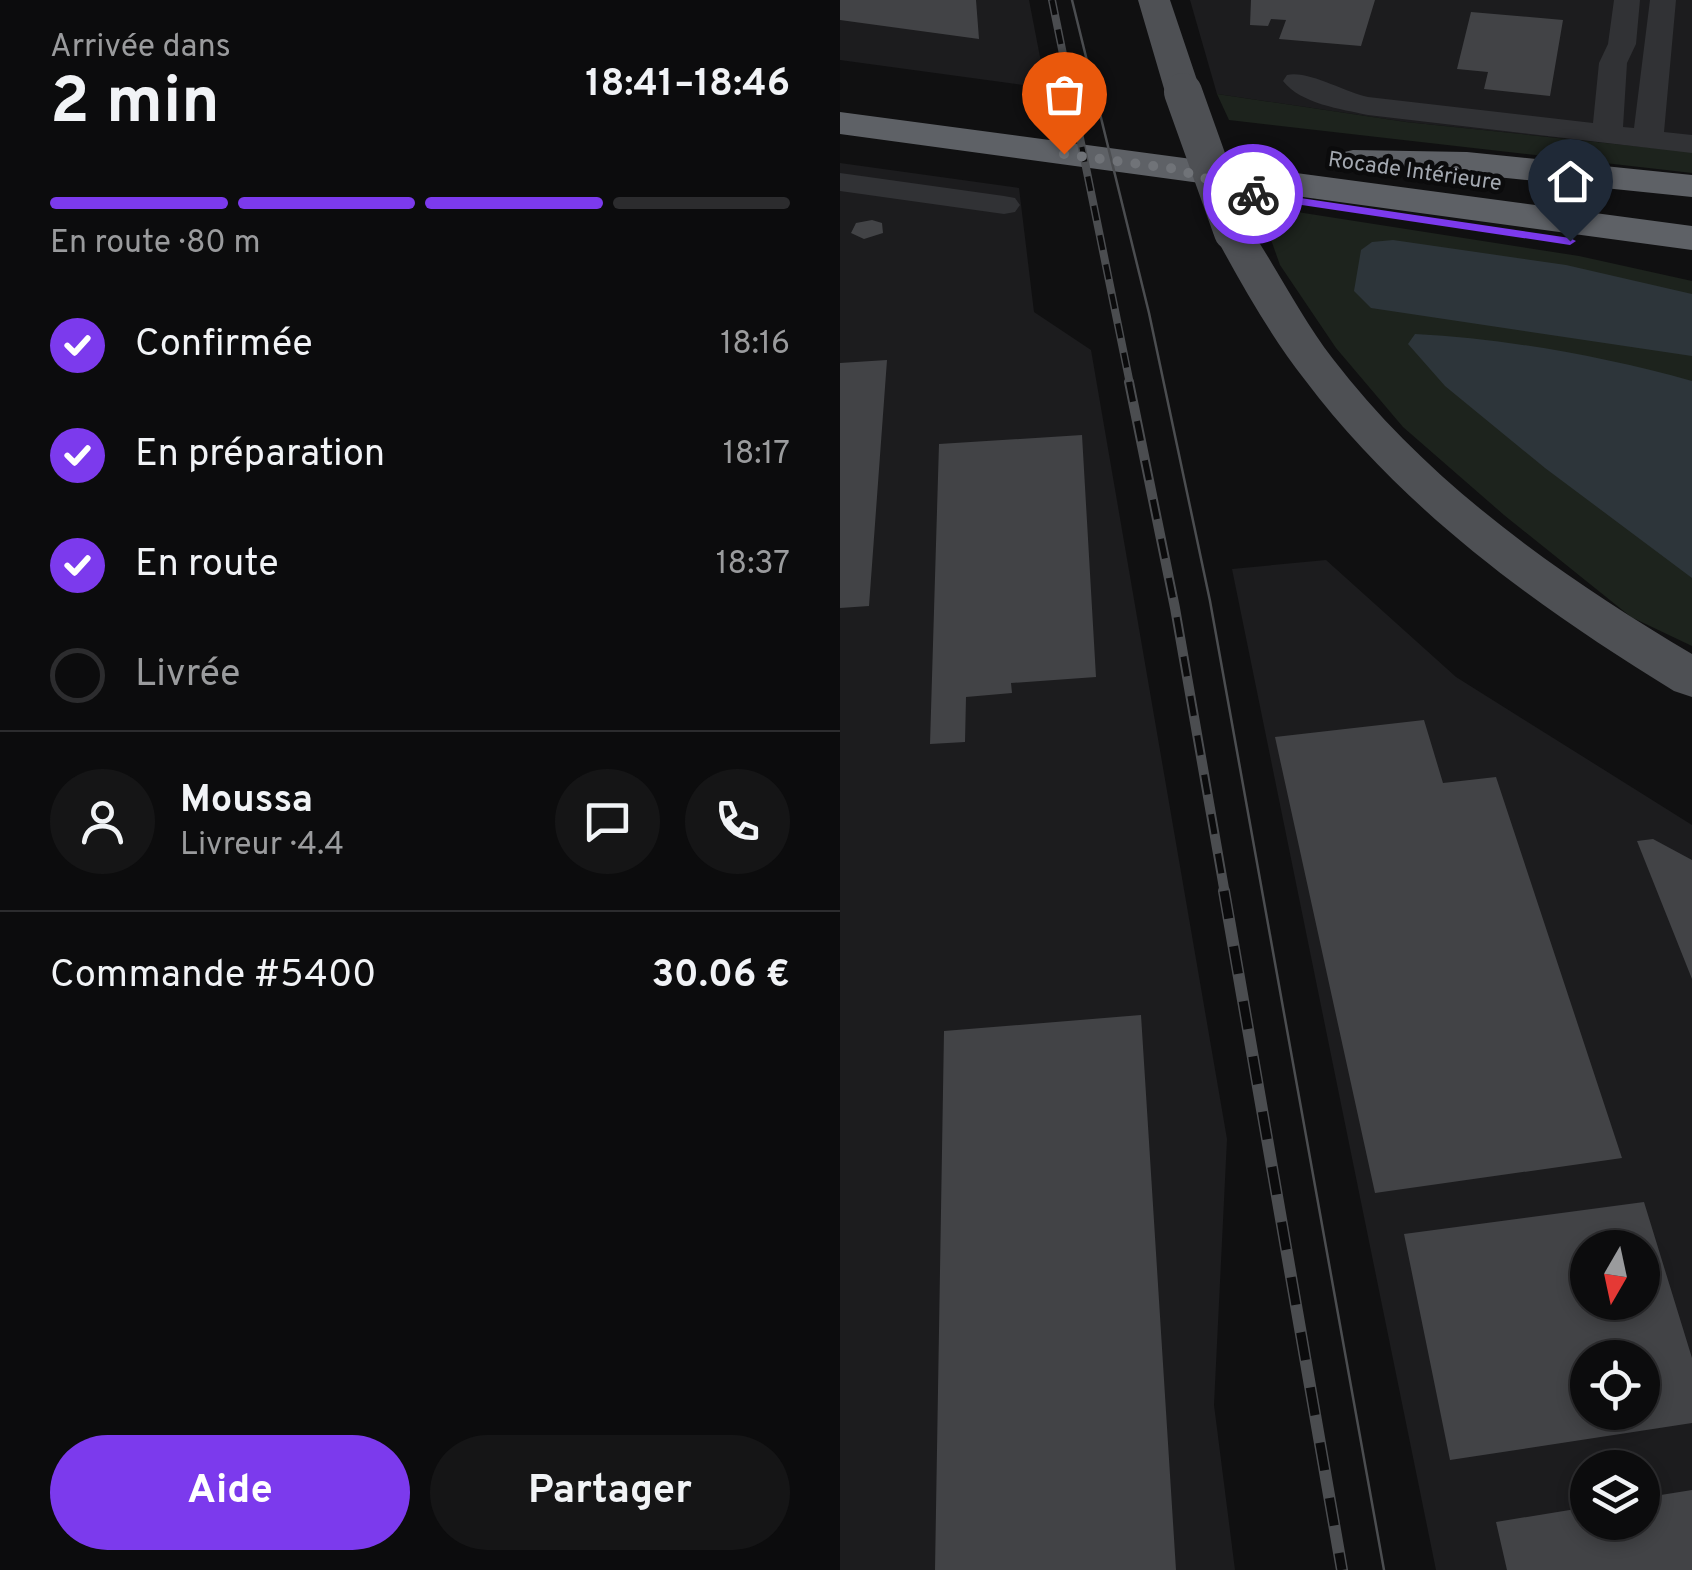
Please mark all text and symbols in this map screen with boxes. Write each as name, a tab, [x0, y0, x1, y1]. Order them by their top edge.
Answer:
text: Arrivée dans	[50, 28, 231, 68]
pin	[1022, 52, 1107, 155]
text: 18:41–18:46	[585, 61, 790, 110]
text: 2 min	[50, 64, 220, 146]
icon: bag	[1037, 67, 1092, 122]
pin	[1528, 139, 1613, 242]
courier	[1203, 144, 1303, 244]
street label: Rocade Intérieure	[1326, 147, 1503, 198]
icon: home	[1543, 154, 1598, 209]
icon: bike	[1226, 167, 1281, 222]
text: En route · 80 m	[50, 224, 261, 264]
icon: check	[50, 318, 105, 373]
text: Confirmée	[135, 321, 313, 370]
text: 18:16	[720, 325, 790, 365]
icon: check	[50, 428, 105, 483]
text: En préparation	[135, 431, 385, 480]
text: 18:17	[723, 435, 790, 475]
icon: check	[50, 538, 105, 593]
text: En route	[135, 541, 279, 590]
text: 18:37	[716, 545, 790, 585]
text: Livrée	[135, 651, 240, 700]
button: person	[50, 769, 155, 874]
button: chat	[555, 769, 660, 874]
button: phone	[685, 769, 790, 874]
text: Moussa	[180, 777, 313, 826]
text: Livreur · 4.4	[180, 826, 344, 866]
text: Commande #5400	[50, 952, 376, 1001]
text: 30.06 €	[652, 952, 790, 1001]
north arrow	[1570, 1230, 1660, 1320]
map controls	[1570, 1230, 1660, 1540]
button: locate	[1570, 1340, 1660, 1430]
button: Aide	[50, 1435, 410, 1550]
button: Partager	[430, 1435, 790, 1550]
button: layers	[1570, 1450, 1660, 1540]

